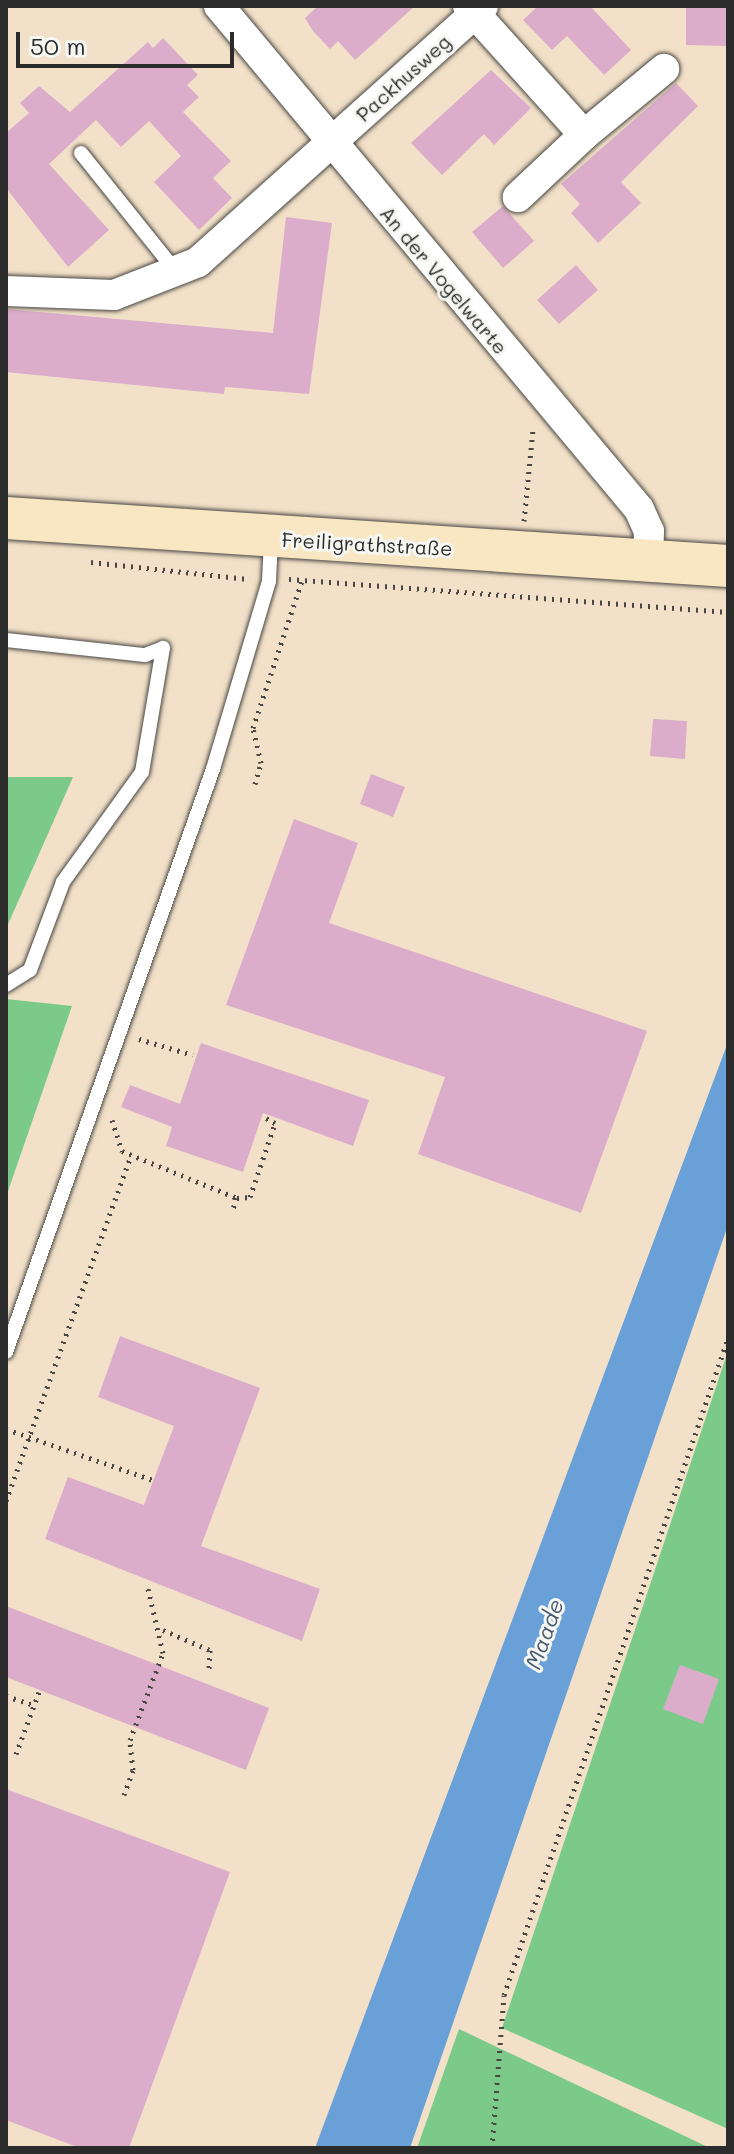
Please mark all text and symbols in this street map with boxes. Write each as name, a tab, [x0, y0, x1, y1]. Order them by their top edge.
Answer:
scale bar	[20, 16, 238, 66]
street label: Packhusweg	[351, 29, 455, 127]
text: 50 m	[30, 30, 86, 61]
street label: An der Vogelwarte	[375, 201, 513, 359]
street label: Freiligrathstraße	[281, 528, 453, 560]
water label: Maade	[519, 1595, 569, 1673]

